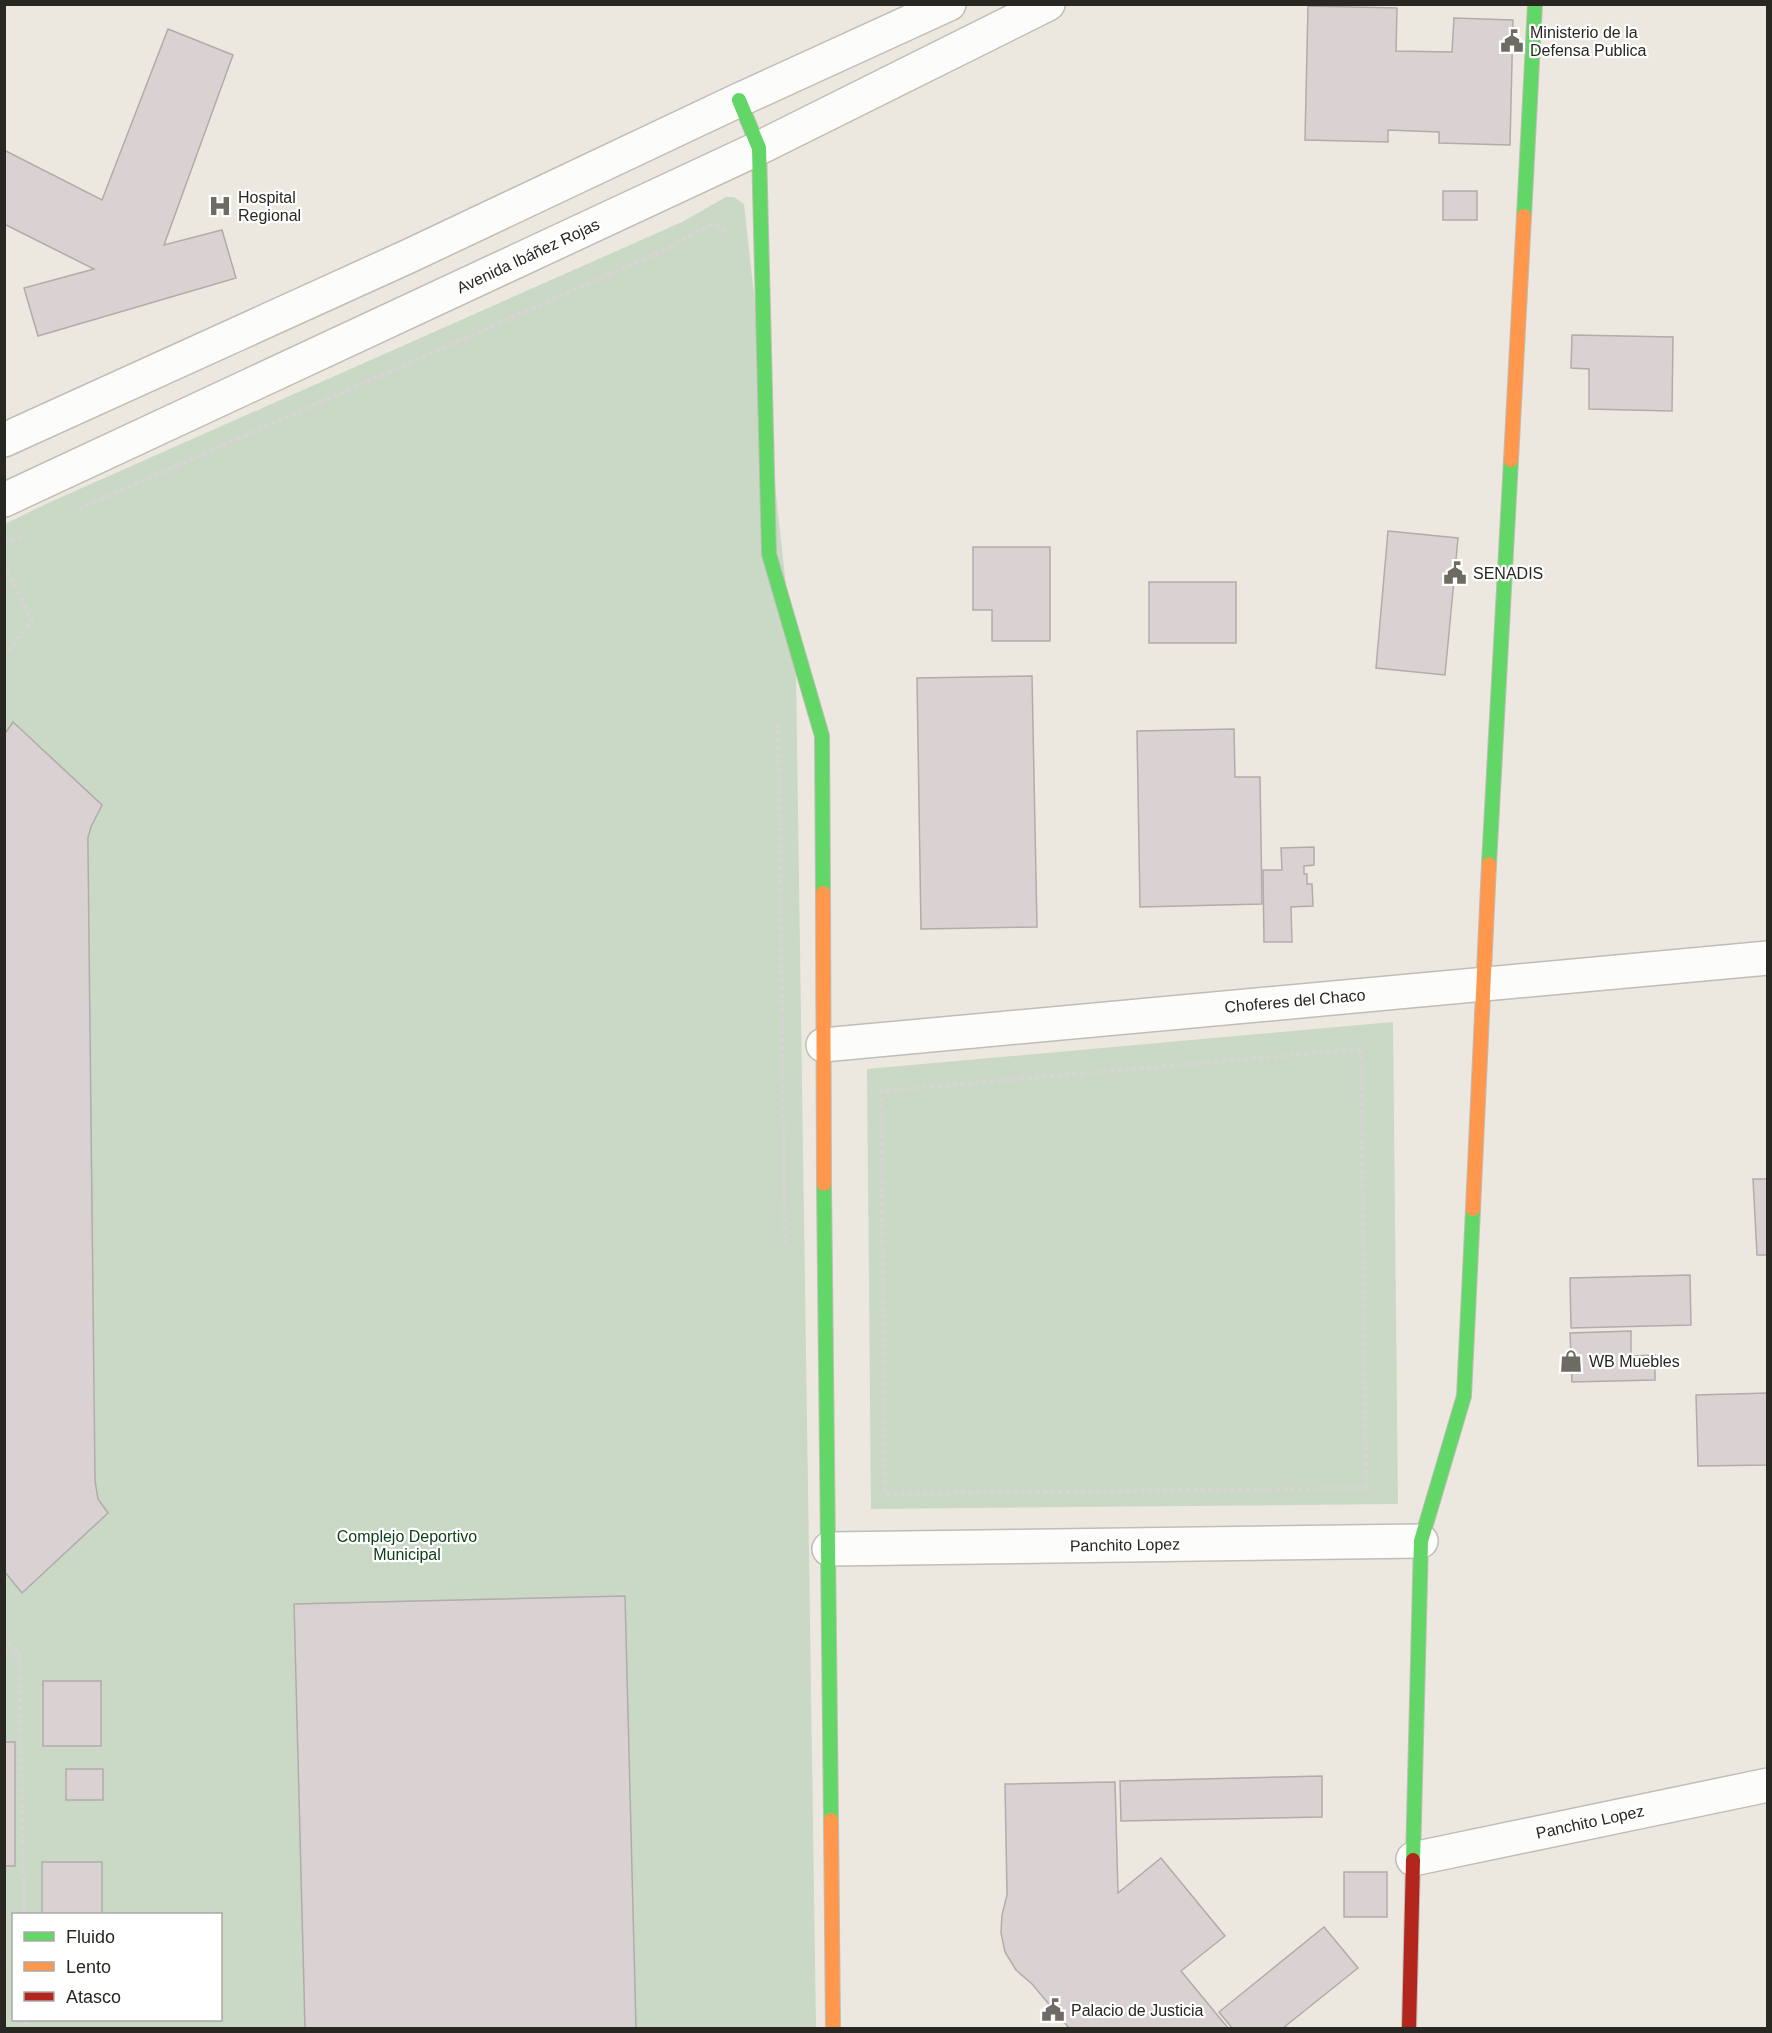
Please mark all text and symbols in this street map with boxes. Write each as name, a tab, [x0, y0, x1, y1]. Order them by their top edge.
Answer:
place label: Ministerio de la Defensa Publica	[1530, 24, 1647, 59]
public building icon: Ministerio de la Defensa Publica	[1499, 28, 1525, 54]
place label: Hospital Regional	[238, 189, 301, 224]
hospital icon: Hospital Regional	[207, 193, 233, 219]
street label: Avenida Ibáñez Rojas	[454, 215, 602, 297]
public building icon: SENADIS	[1442, 560, 1468, 586]
place label: SENADIS	[1473, 565, 1543, 582]
street label: Choferes del Chaco	[1224, 986, 1366, 1016]
shop icon: WB Muebles	[1558, 1348, 1584, 1374]
place label: WB Muebles	[1589, 1353, 1680, 1370]
park label: Complejo Deportivo Municipal	[337, 1528, 477, 1563]
street label: Panchito Lopez	[1070, 1536, 1180, 1554]
street label: Panchito Lopez	[1534, 1802, 1646, 1842]
legend	[12, 1913, 222, 2021]
text: Fluido	[66, 1927, 115, 1947]
text: Lento	[66, 1957, 111, 1977]
text: Atasco	[66, 1987, 121, 2007]
public building icon: Palacio de Justicia	[1040, 1997, 1066, 2023]
place label: Palacio de Justicia	[1071, 2002, 1204, 2019]

